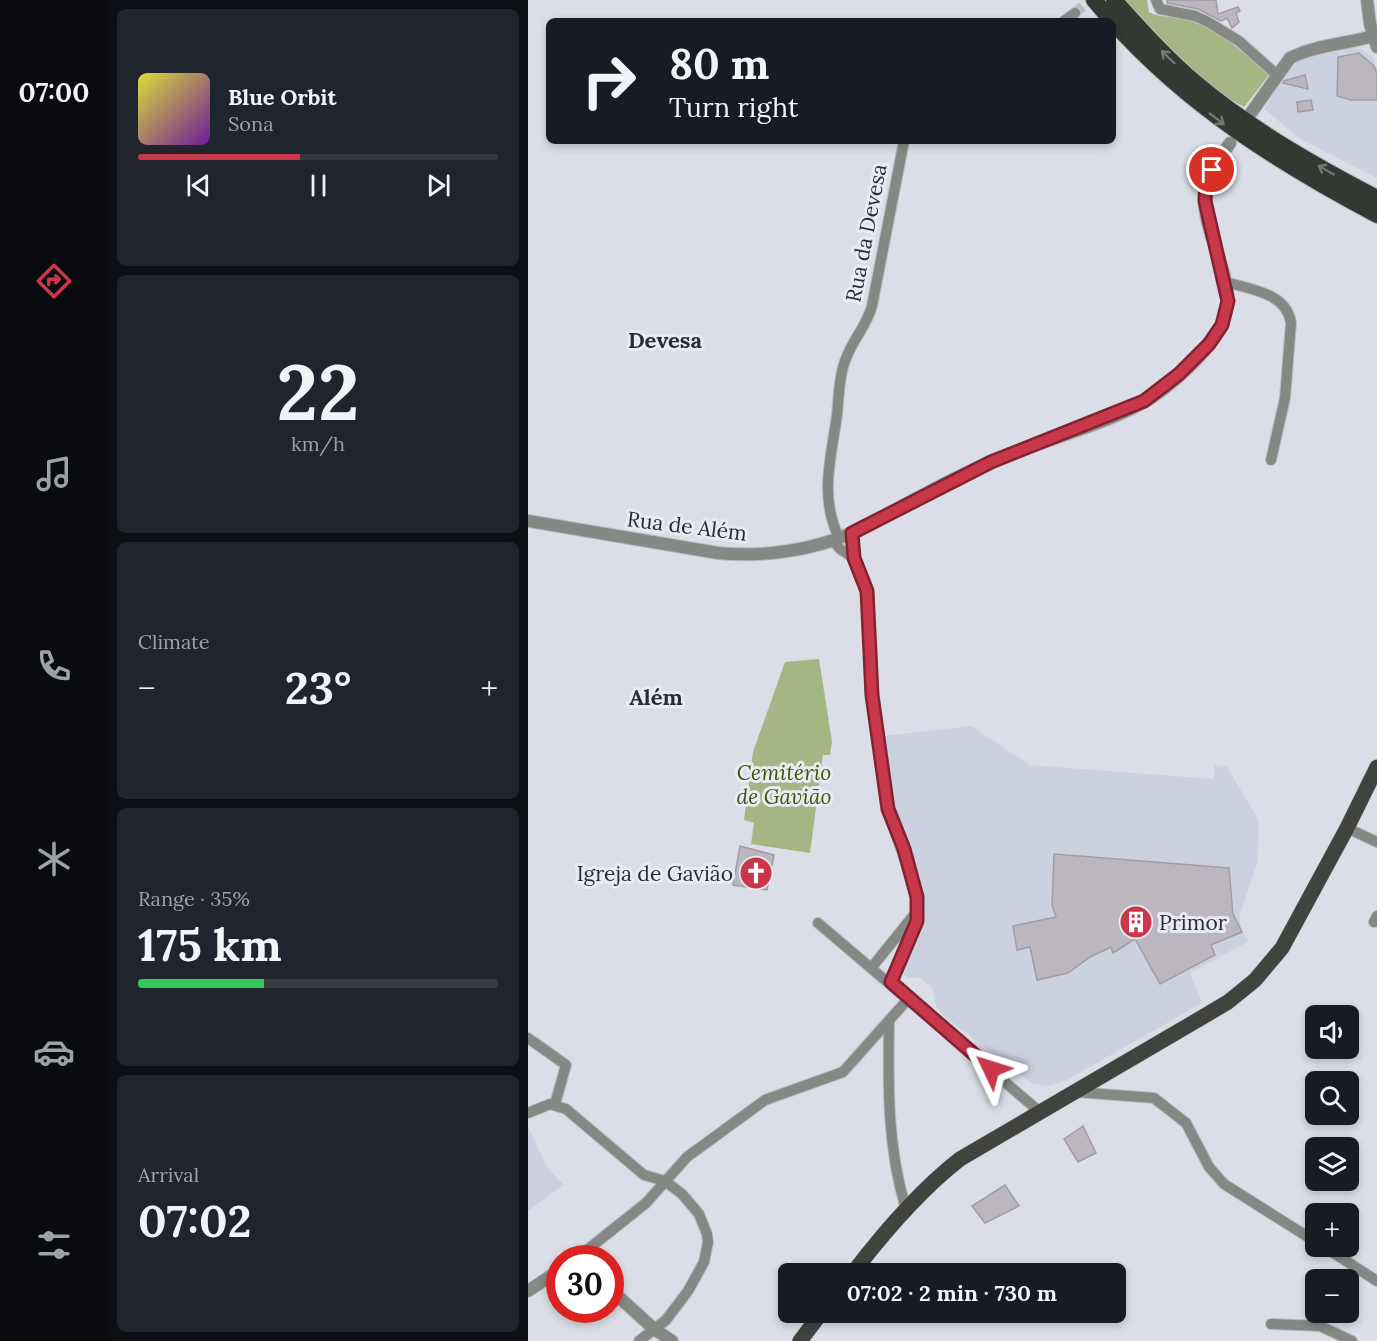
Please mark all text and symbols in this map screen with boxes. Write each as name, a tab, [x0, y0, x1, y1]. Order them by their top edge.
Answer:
text: 80 m	[669, 37, 769, 91]
icon: right	[570, 42, 648, 120]
one-way arrow	[1160, 50, 1175, 64]
text: 07:00	[19, 75, 89, 109]
text: Blue Orbit	[228, 83, 336, 111]
text: Turn right	[669, 90, 798, 124]
text: Sona	[228, 111, 274, 136]
one-way arrow	[1209, 113, 1225, 125]
pin	[1186, 144, 1237, 195]
icon: arrive	[1195, 153, 1228, 186]
street label: Rua da Devesa	[839, 161, 893, 304]
one-way arrow	[1318, 164, 1335, 176]
icon: previous	[182, 169, 215, 202]
icon: pause	[302, 169, 335, 202]
icon: next	[422, 169, 455, 202]
icon: directions	[33, 260, 75, 302]
district label: Devesa	[628, 326, 703, 354]
text: 22	[276, 342, 360, 441]
text: km/h	[291, 431, 345, 456]
icon: music	[33, 453, 75, 495]
street label: Rua de Além	[626, 505, 749, 547]
text: Climate	[138, 629, 210, 654]
icon: phone	[33, 645, 75, 687]
text: 23°	[285, 659, 351, 716]
text: −	[138, 667, 156, 709]
text: +	[480, 667, 498, 709]
district label: Além	[629, 683, 683, 711]
park label: Cemitério de Gavião	[737, 759, 831, 810]
icon: climate	[33, 838, 75, 880]
church icon: Igreja de Gavião	[738, 855, 774, 891]
place label: Igreja de Gavião	[577, 860, 733, 887]
text: Range · 35%	[138, 886, 250, 911]
building icon: Primor	[1118, 904, 1154, 940]
place label: Primor	[1159, 909, 1227, 936]
text: 175 km	[138, 916, 282, 973]
map controls	[1305, 1005, 1359, 1323]
button: sound	[1305, 1005, 1359, 1059]
icon: car	[33, 1031, 75, 1073]
position arrow	[959, 1037, 1023, 1101]
button: search	[1305, 1071, 1359, 1125]
button: layers	[1305, 1137, 1359, 1191]
text: Arrival	[138, 1162, 199, 1187]
text: 07:02	[138, 1192, 252, 1249]
button: +	[1305, 1203, 1359, 1257]
icon: filters	[33, 1224, 75, 1266]
speed limit sign: 30	[546, 1245, 624, 1323]
button: −	[1305, 1269, 1359, 1323]
text: 07:02 · 2 min · 730 m	[847, 1279, 1057, 1307]

